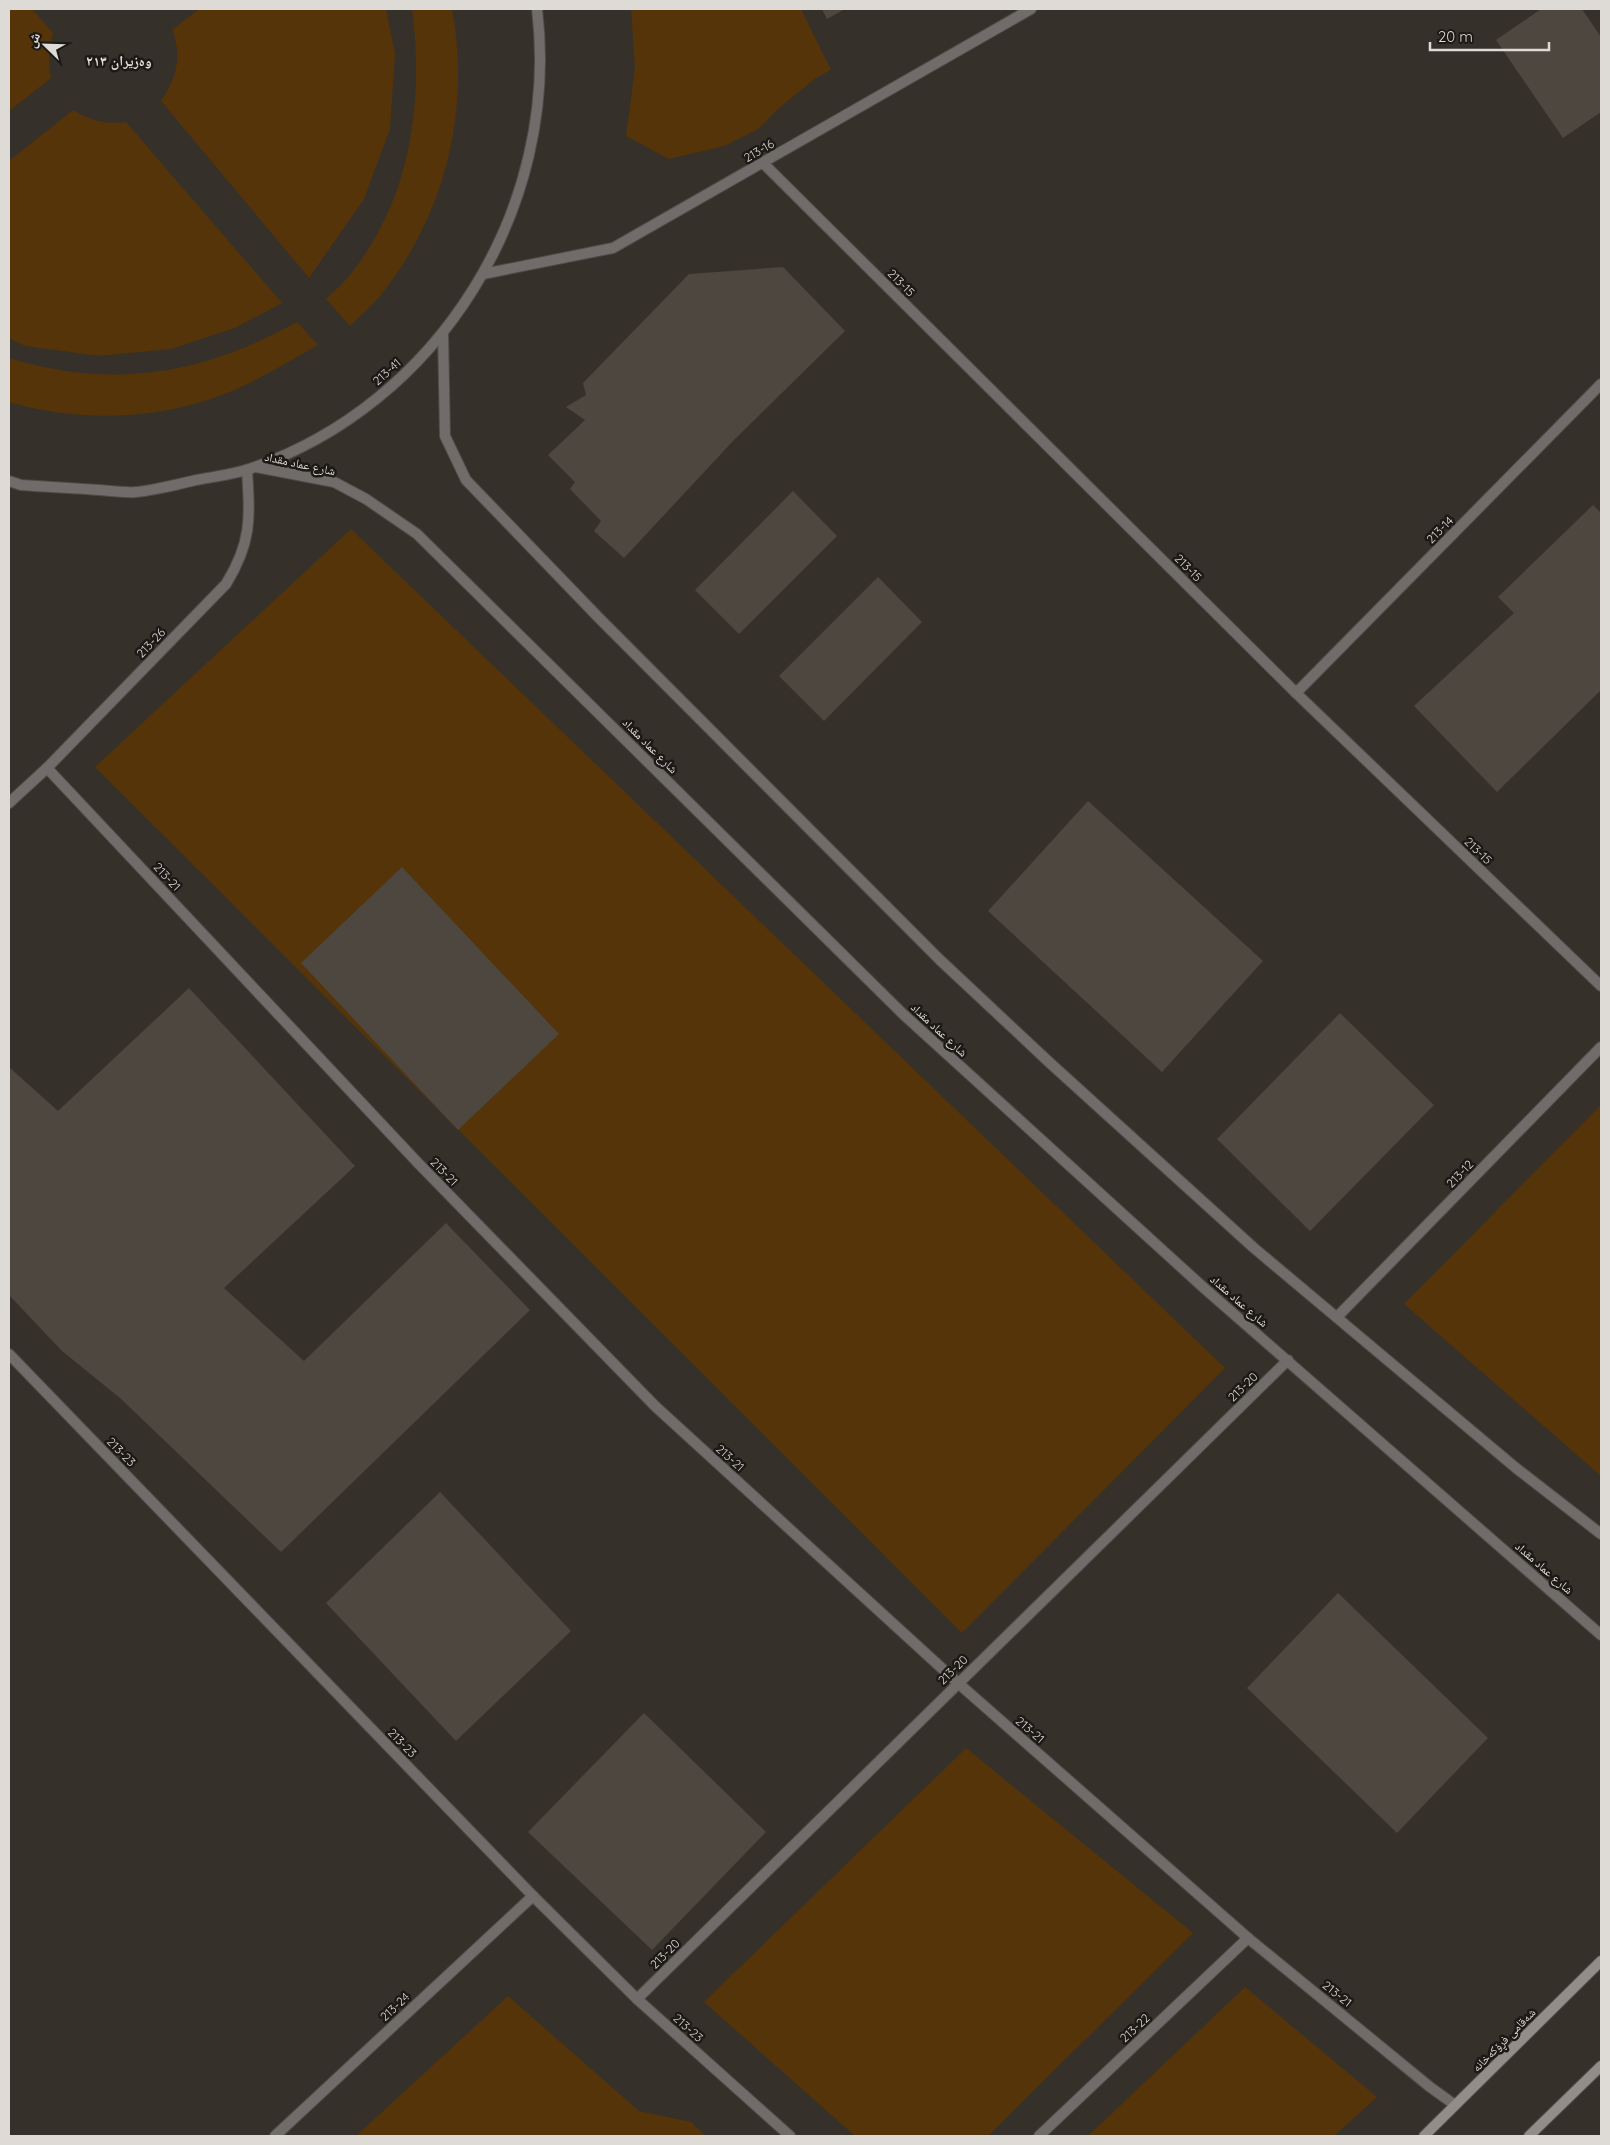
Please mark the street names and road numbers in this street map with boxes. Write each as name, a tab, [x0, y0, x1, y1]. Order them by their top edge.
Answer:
street label: 213-16	[741, 136, 777, 165]
street label: 213-15	[885, 266, 918, 299]
street label: 213-41	[369, 355, 404, 388]
street label: شارع عماد مقداد	[263, 449, 337, 479]
street label: 213-14	[1423, 513, 1456, 546]
street label: 213-15	[1172, 551, 1205, 584]
street label: 213-26	[133, 624, 169, 661]
street label: شارع عماد مقداد	[619, 715, 681, 777]
street label: 213-15	[1461, 834, 1495, 867]
street label: 213-21	[151, 859, 184, 894]
street label: شارع عماد مقداد	[907, 1000, 971, 1060]
street label: 213-21	[427, 1155, 461, 1189]
street label: 213-12	[1443, 1156, 1477, 1191]
street label: شارع عماد مقداد	[1207, 1271, 1271, 1331]
street label: 213-20	[1225, 1369, 1261, 1404]
street label: 213-23	[104, 1434, 139, 1469]
street label: 213-21	[713, 1441, 748, 1474]
street label: شارع عماد مقداد	[1512, 1538, 1576, 1598]
street label: 213-20	[935, 1652, 971, 1687]
street label: 213-21	[1013, 1713, 1048, 1746]
street label: 213-23	[385, 1725, 420, 1760]
street label: 213-20	[647, 1936, 683, 1972]
street label: 213-21	[1320, 1977, 1355, 2010]
street label: 213-24	[377, 1989, 413, 2024]
street label: شەقامی فڕۆکەخانە	[1469, 2005, 1540, 2076]
street label: 213-23	[670, 2010, 706, 2045]
street label: 213-22	[1117, 2010, 1153, 2045]

